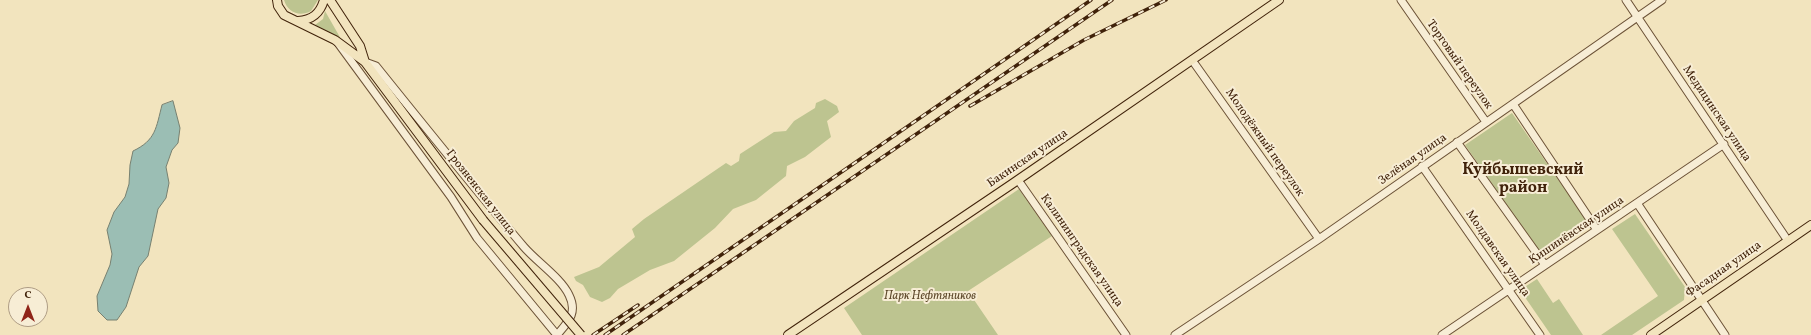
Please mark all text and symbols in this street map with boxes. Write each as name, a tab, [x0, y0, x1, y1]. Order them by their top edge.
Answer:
street label: Торговый переулок	[1423, 18, 1495, 112]
street label: Медицинская улица	[1679, 63, 1753, 165]
street label: Молодёжный переулок	[1221, 86, 1307, 200]
street label: Бакинская улица	[985, 127, 1071, 191]
street label: Зелёная улица	[1376, 131, 1450, 189]
street label: Грозненская улица	[442, 147, 518, 239]
district label: Куйбышевский район	[1462, 161, 1584, 199]
street label: Калининградская улица	[1037, 192, 1125, 310]
street label: Кишинёвская улица	[1527, 194, 1627, 268]
street label: Молдавская улица	[1462, 208, 1532, 300]
street label: Фасадная улица	[1683, 239, 1765, 301]
north arrow	[8, 287, 48, 327]
text: С	[24, 288, 32, 303]
park label: Парк Нефтяников	[884, 290, 976, 304]

